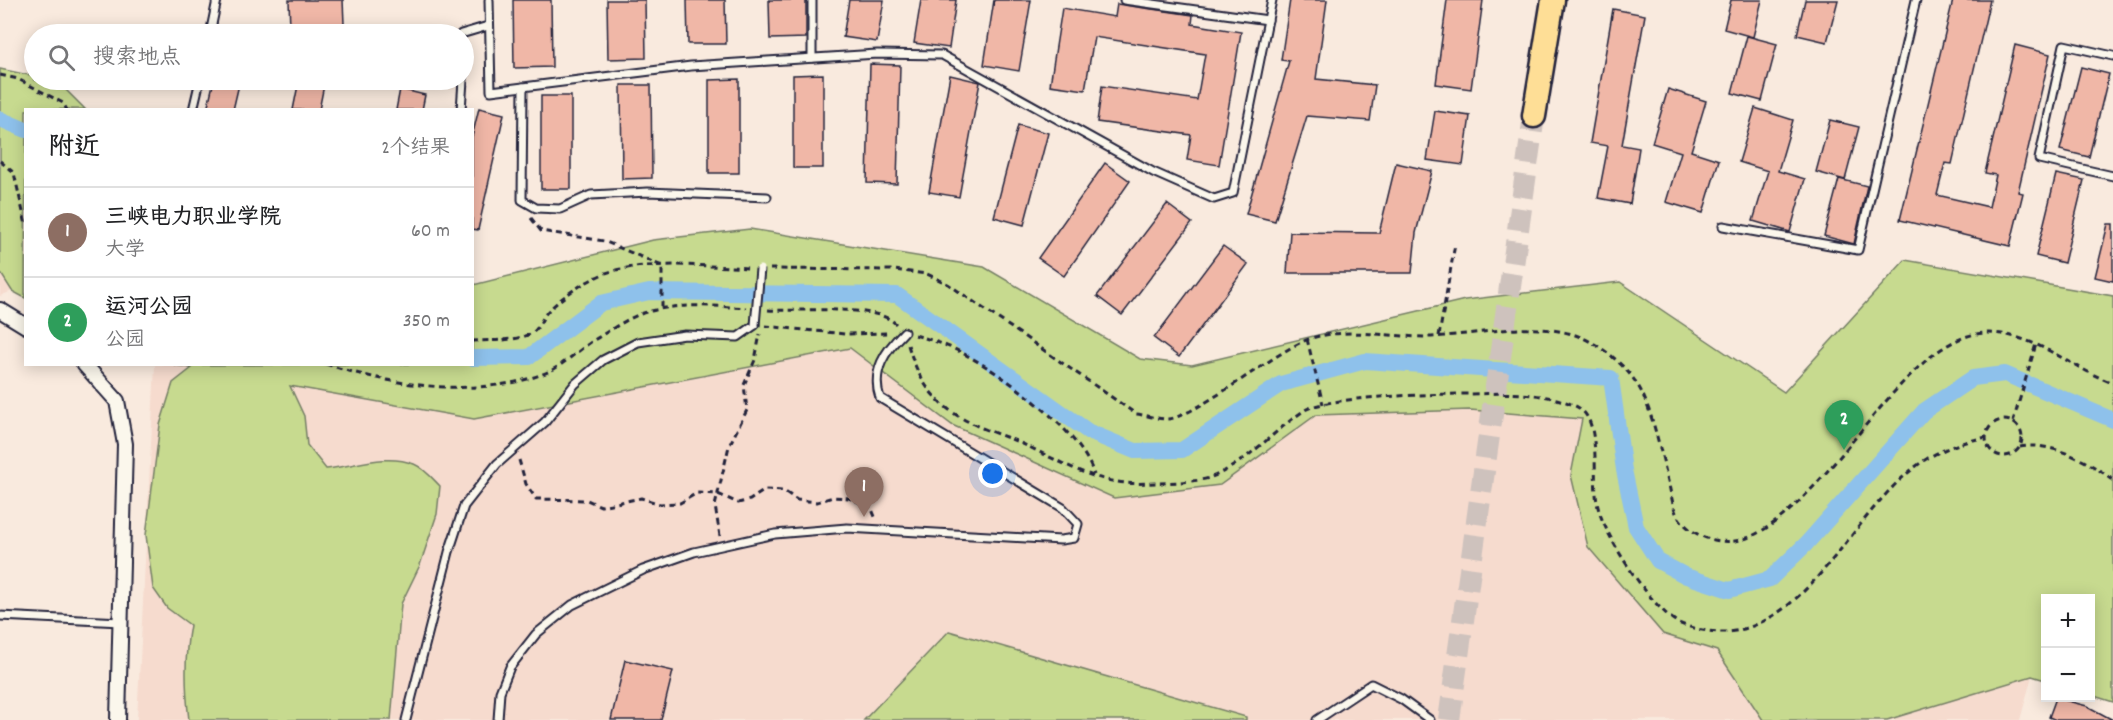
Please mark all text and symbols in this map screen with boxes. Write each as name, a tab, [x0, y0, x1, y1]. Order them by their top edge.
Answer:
search box	[24, 24, 474, 90]
icon: search	[45, 41, 78, 74]
text: 搜索地点	[93, 43, 181, 74]
text: 附近	[48, 130, 100, 167]
text: 2个结果	[381, 135, 450, 163]
text: 三峡电力职业学院	[105, 203, 281, 234]
text: 1	[65, 218, 70, 246]
text: 60 m	[411, 218, 450, 246]
text: 大学	[105, 237, 145, 265]
text: 运河公园	[105, 293, 193, 324]
text: 2	[63, 308, 72, 336]
text: 350 m	[403, 308, 450, 336]
text: 公园	[105, 327, 145, 355]
pin: 2	[1824, 400, 1864, 450]
your location	[978, 459, 1007, 488]
pin: 1	[844, 468, 884, 517]
map controls	[2041, 594, 2095, 702]
button: +	[2041, 594, 2095, 648]
button: −	[2041, 648, 2095, 702]

